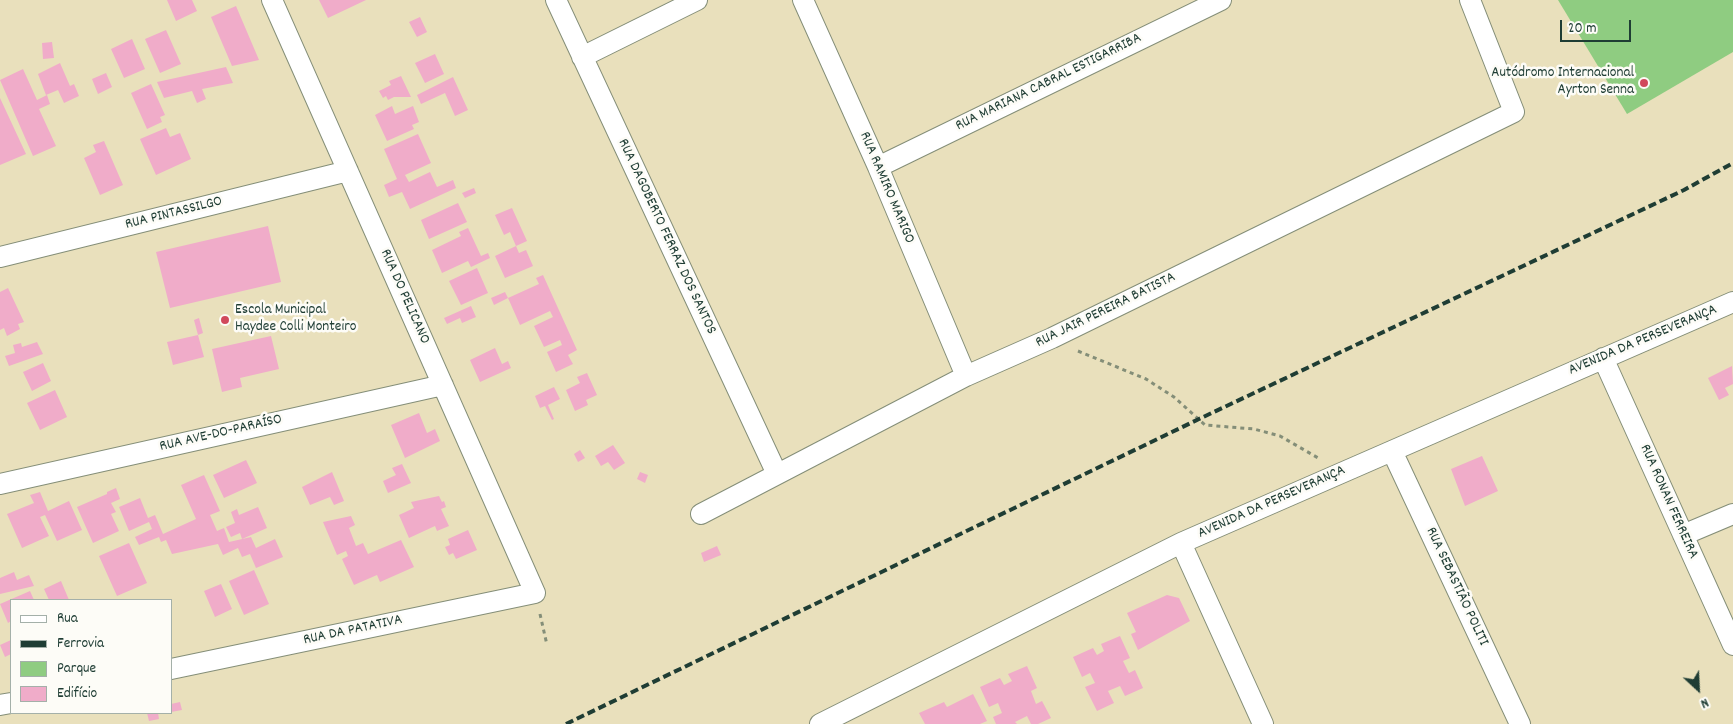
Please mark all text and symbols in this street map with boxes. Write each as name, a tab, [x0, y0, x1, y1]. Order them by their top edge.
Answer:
scale bar	[1563, 10, 1634, 42]
text: 20 m	[1568, 18, 1596, 40]
street label: RUA MARIANA CABRAL ESTIGARRIBA	[953, 30, 1145, 136]
place label: Autódromo Internacional Ayrton Senna	[1491, 65, 1634, 100]
marker: Autódromo Internacional Ayrton Senna	[1638, 77, 1650, 89]
street label: RUA RAMIRO MARIGO	[854, 129, 918, 247]
street label: RUA DAGOBERTO FERRAZ DOS SANTOS	[613, 136, 719, 338]
street label: RUA PINTASSILGO	[124, 193, 224, 235]
street label: RUA DO PELICANO	[375, 247, 433, 347]
street label: RUA JAIR PEREIRA BATISTA	[1033, 269, 1179, 353]
place label: Escola Municipal Haydee Colli Monteiro	[235, 302, 356, 337]
street label: AVENIDA DA PERSEVERANÇA	[1566, 302, 1720, 380]
marker: Escola Municipal Haydee Colli Monteiro	[219, 314, 231, 326]
street label: RUA AVE-DO-PARAÍSO	[158, 411, 284, 457]
street label: RUA RONAN FERREIRA	[1635, 442, 1701, 562]
street label: AVENIDA DA PERSEVERANÇA	[1196, 462, 1348, 544]
street label: RUA SEBASTIÃO POLITI	[1421, 525, 1491, 649]
legend	[10, 599, 172, 714]
text: Rua	[57, 608, 78, 630]
street label: RUA DA PATATIVA	[302, 612, 404, 650]
text: Ferrovia	[57, 633, 104, 655]
text: Parque	[57, 658, 96, 680]
north arrow	[1673, 664, 1723, 714]
text: Edifício	[57, 683, 97, 705]
text: N	[1697, 692, 1712, 713]

